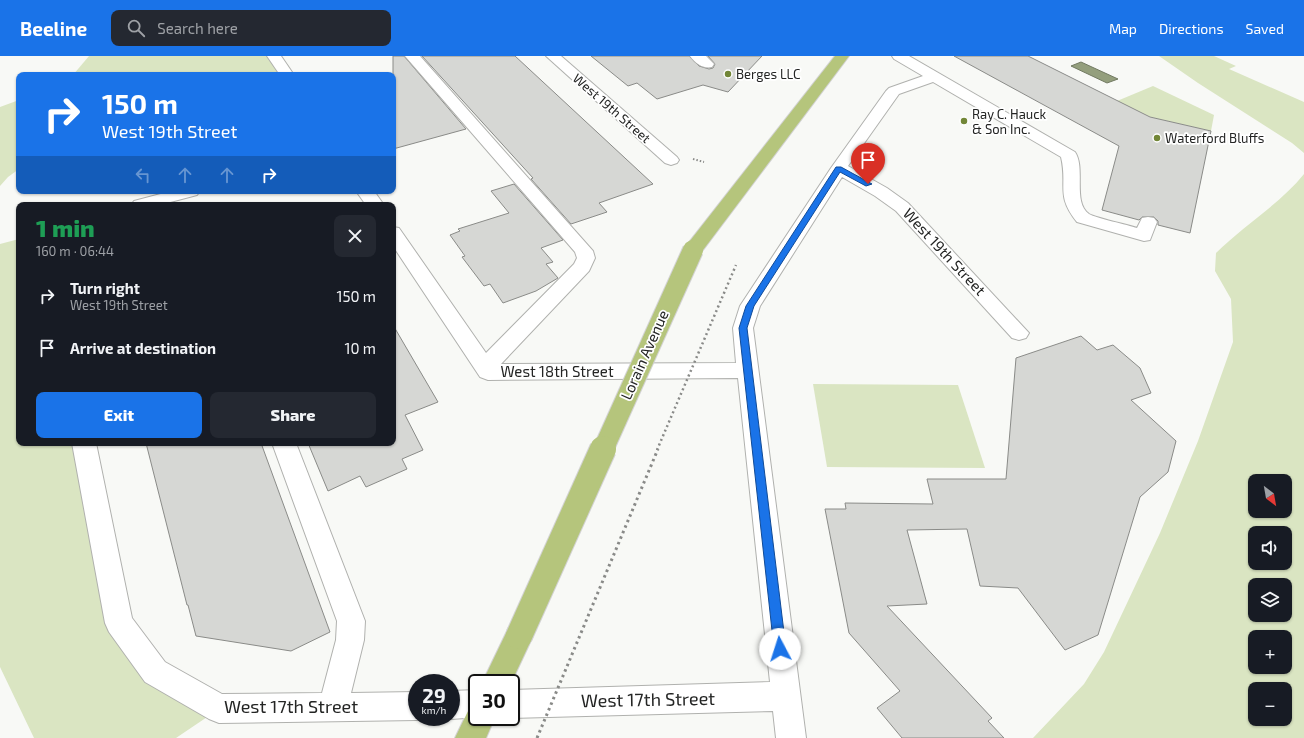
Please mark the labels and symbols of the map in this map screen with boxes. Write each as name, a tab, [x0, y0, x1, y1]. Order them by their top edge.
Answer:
place label: Berges LLC	[736, 66, 800, 82]
marker: Berges LLC	[723, 69, 733, 79]
street label: West 19th Street	[570, 70, 654, 146]
place label: Ray C. Hauck & Son Inc.	[972, 106, 1047, 137]
marker: Ray C. Hauck & Son Inc.	[959, 116, 969, 126]
place label: Waterford Bluffs	[1165, 130, 1264, 146]
marker: Waterford Bluffs	[1152, 133, 1162, 143]
pin	[851, 143, 885, 184]
street label: West 19th Street	[900, 204, 990, 299]
street label: Lorain Avenue	[616, 307, 672, 402]
street label: West 18th Street	[500, 362, 614, 380]
north arrow	[1248, 474, 1292, 518]
position arrow	[759, 628, 801, 670]
speed limit sign: 30	[468, 674, 520, 726]
street label: West 17th Street	[581, 687, 715, 711]
street label: West 17th Street	[224, 695, 358, 717]

